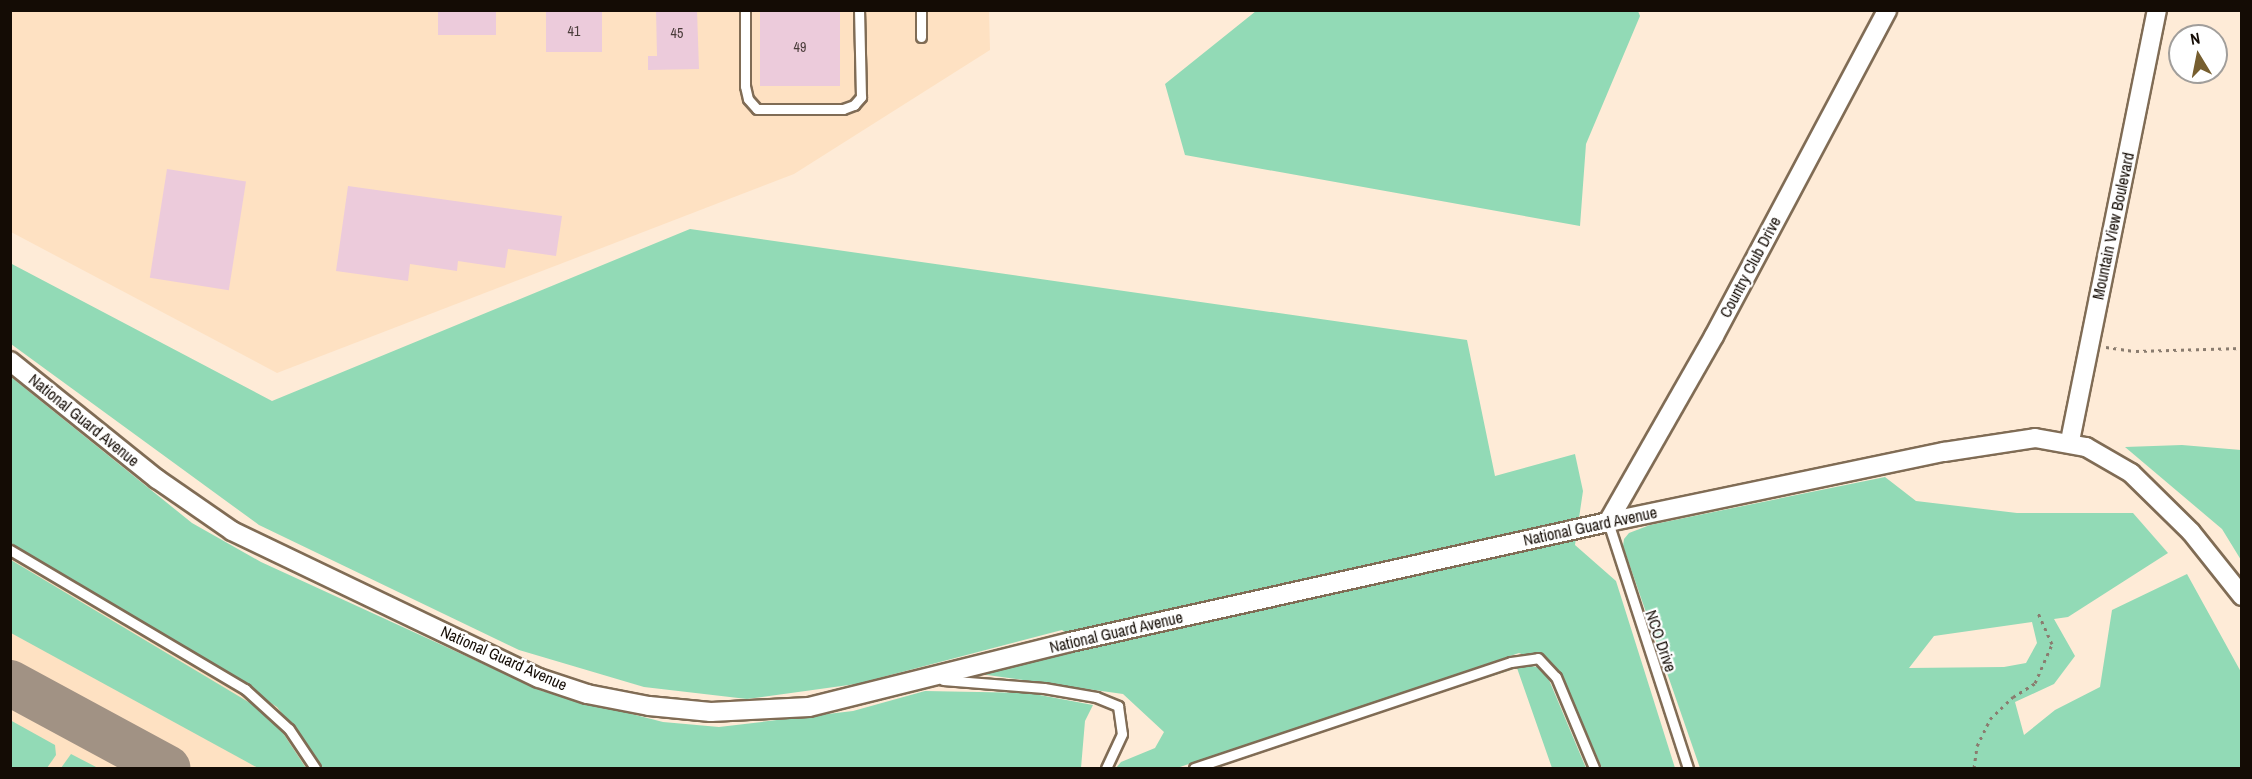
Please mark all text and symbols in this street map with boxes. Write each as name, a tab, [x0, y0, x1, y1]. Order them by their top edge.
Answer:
house number: 41	[568, 23, 580, 39]
north arrow	[2168, 24, 2228, 84]
house number: 45	[671, 25, 683, 41]
text: N	[2189, 27, 2202, 50]
house number: 49	[794, 39, 806, 55]
street label: Mountain View Boulevard	[2088, 151, 2138, 301]
street label: Country Club Drive	[1715, 213, 1785, 321]
street label: National Guard Avenue	[25, 369, 143, 471]
street label: National Guard Avenue	[1521, 502, 1659, 550]
street label: National Guard Avenue	[1047, 607, 1185, 657]
street label: NCO Drive	[1641, 608, 1681, 674]
street label: National Guard Avenue	[438, 621, 570, 695]

